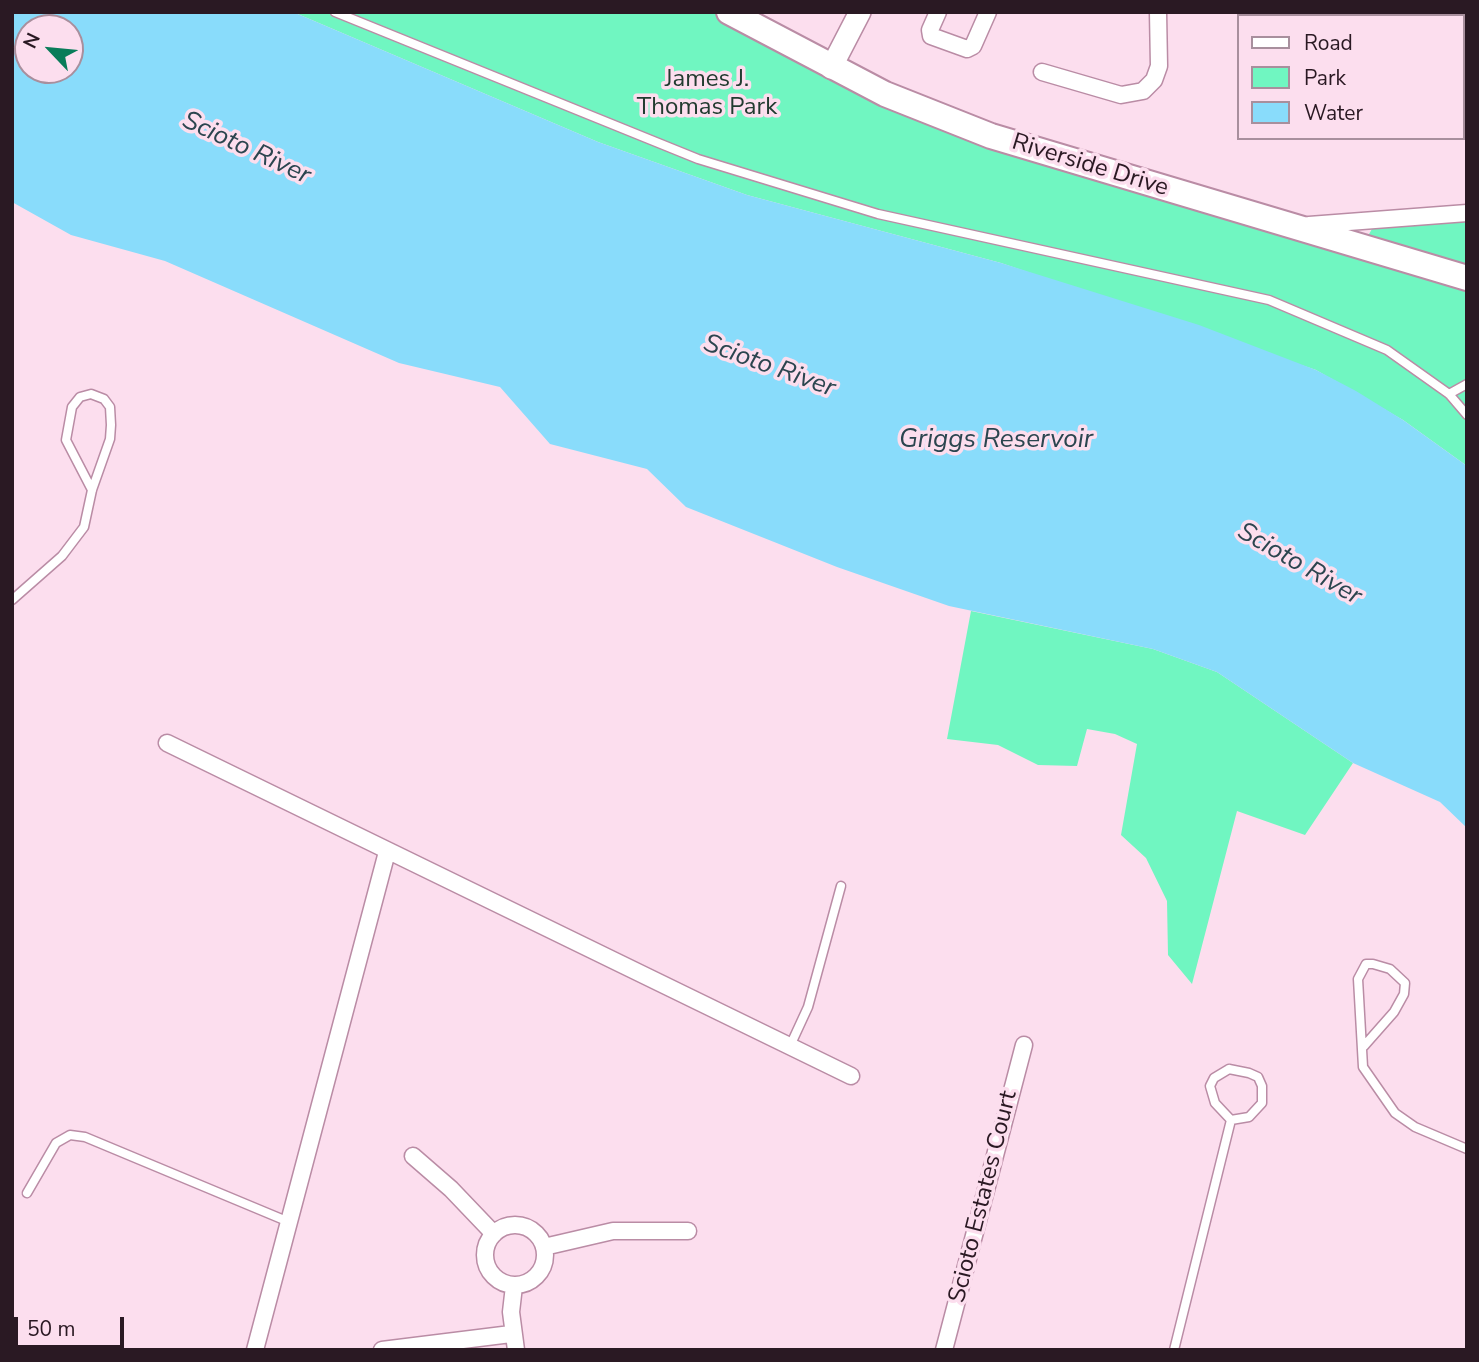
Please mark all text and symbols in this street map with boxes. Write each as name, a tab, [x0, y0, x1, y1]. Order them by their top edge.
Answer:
north arrow	[14, 14, 84, 84]
legend	[1238, 14, 1465, 140]
text: N	[17, 29, 47, 53]
text: Road	[1304, 29, 1353, 57]
text: Park	[1304, 64, 1346, 92]
park label: James J. Thomas Park	[637, 66, 777, 122]
text: Water	[1304, 99, 1363, 127]
water label: Scioto River	[177, 106, 315, 192]
street label: Riverside Drive	[1008, 129, 1172, 203]
water label: Scioto River	[699, 329, 839, 405]
water label: Griggs Reservoir	[899, 425, 1093, 457]
water label: Scioto River	[1231, 517, 1367, 613]
street label: Scioto Estates Court	[944, 1088, 1024, 1306]
scale bar	[18, 1302, 128, 1346]
text: 50 m	[27, 1315, 76, 1343]

